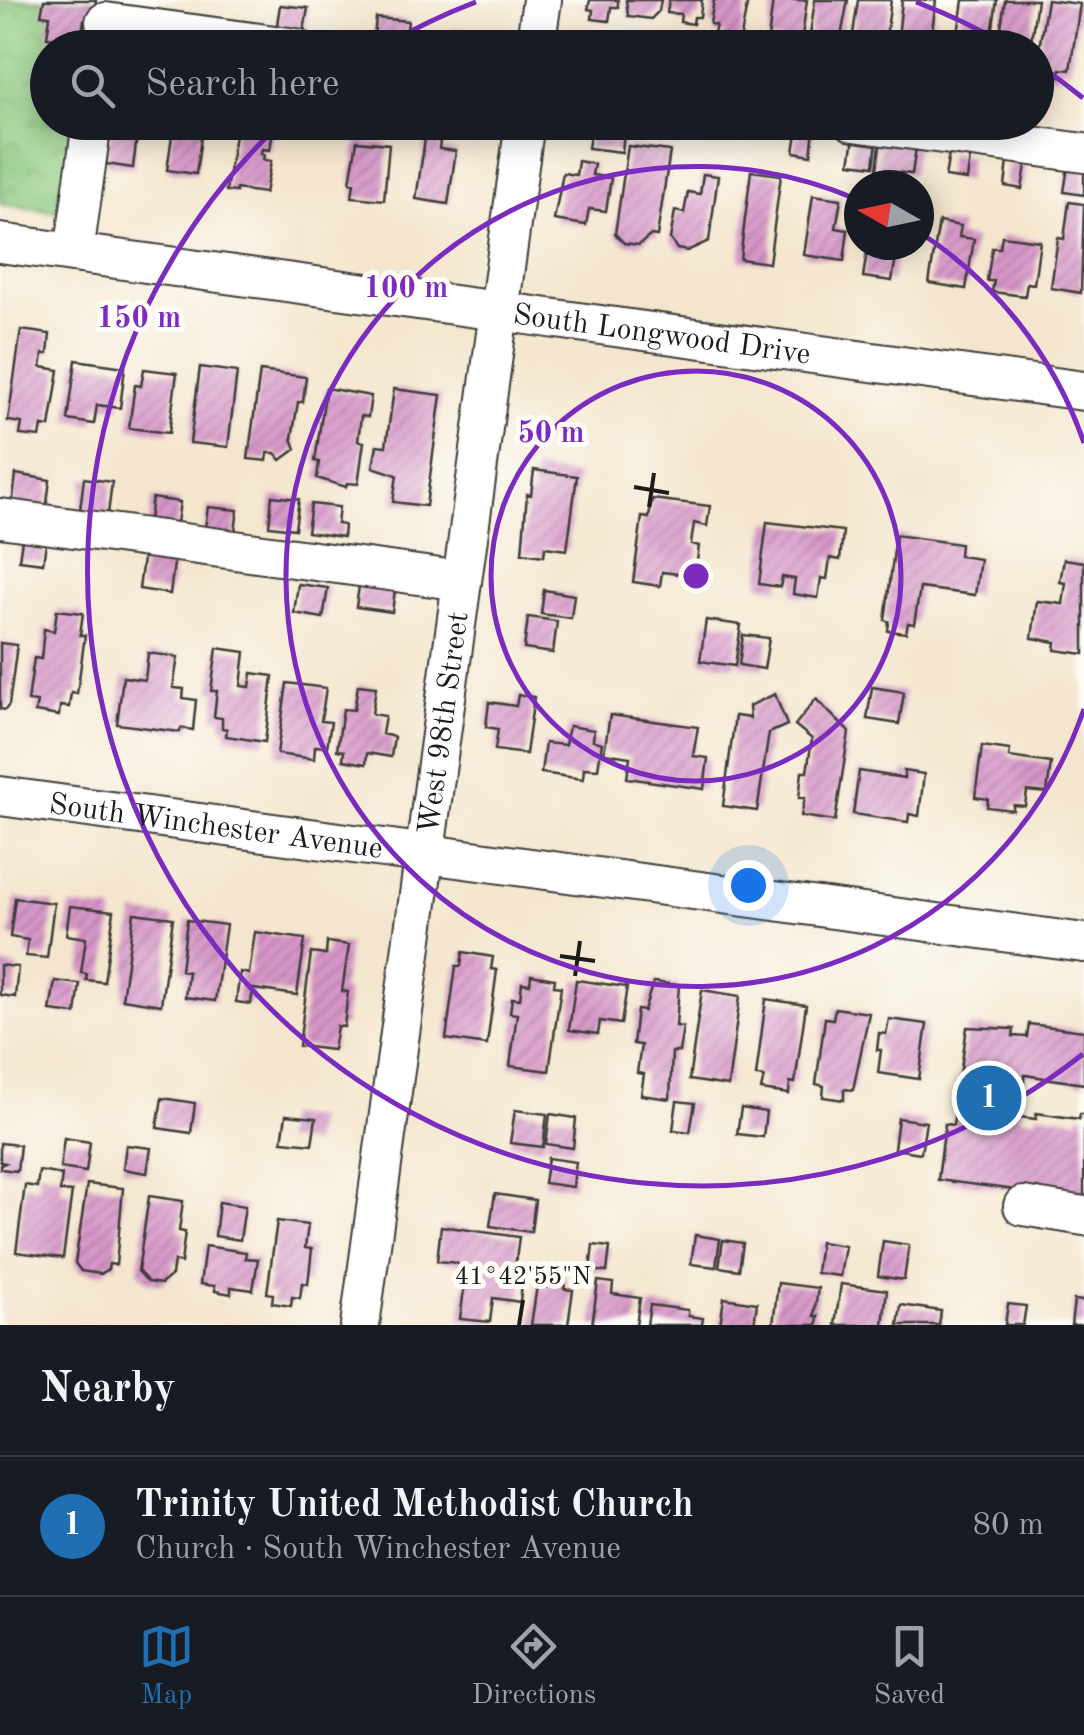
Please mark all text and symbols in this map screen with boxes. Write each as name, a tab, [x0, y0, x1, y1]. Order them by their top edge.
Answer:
search box	[30, 30, 1054, 140]
icon: search	[65, 58, 120, 113]
text: Search here	[145, 66, 340, 104]
north arrow	[844, 170, 934, 260]
text: 100 m	[364, 274, 448, 304]
street label: South Longwood Drive	[511, 300, 812, 370]
text: 150 m	[97, 304, 181, 334]
text: 50 m	[517, 419, 585, 449]
centre of rings	[678, 558, 714, 594]
street label: West 98th Street	[414, 610, 475, 836]
street label: South Winchester Avenue	[47, 790, 384, 865]
your location	[723, 860, 774, 911]
pin: 1	[956, 1060, 1022, 1136]
text: 41°42'55"N	[455, 1265, 591, 1290]
text: Nearby	[40, 1369, 176, 1411]
text: Trinity United Methodist Church	[135, 1487, 693, 1525]
text: 1	[63, 1510, 82, 1542]
text: 80 m	[973, 1510, 1044, 1542]
text: Church · South Winchester Avenue	[135, 1534, 621, 1566]
tab: Map	[139, 1619, 194, 1714]
tab: Directions	[472, 1619, 596, 1714]
tab: Saved	[874, 1619, 945, 1714]

